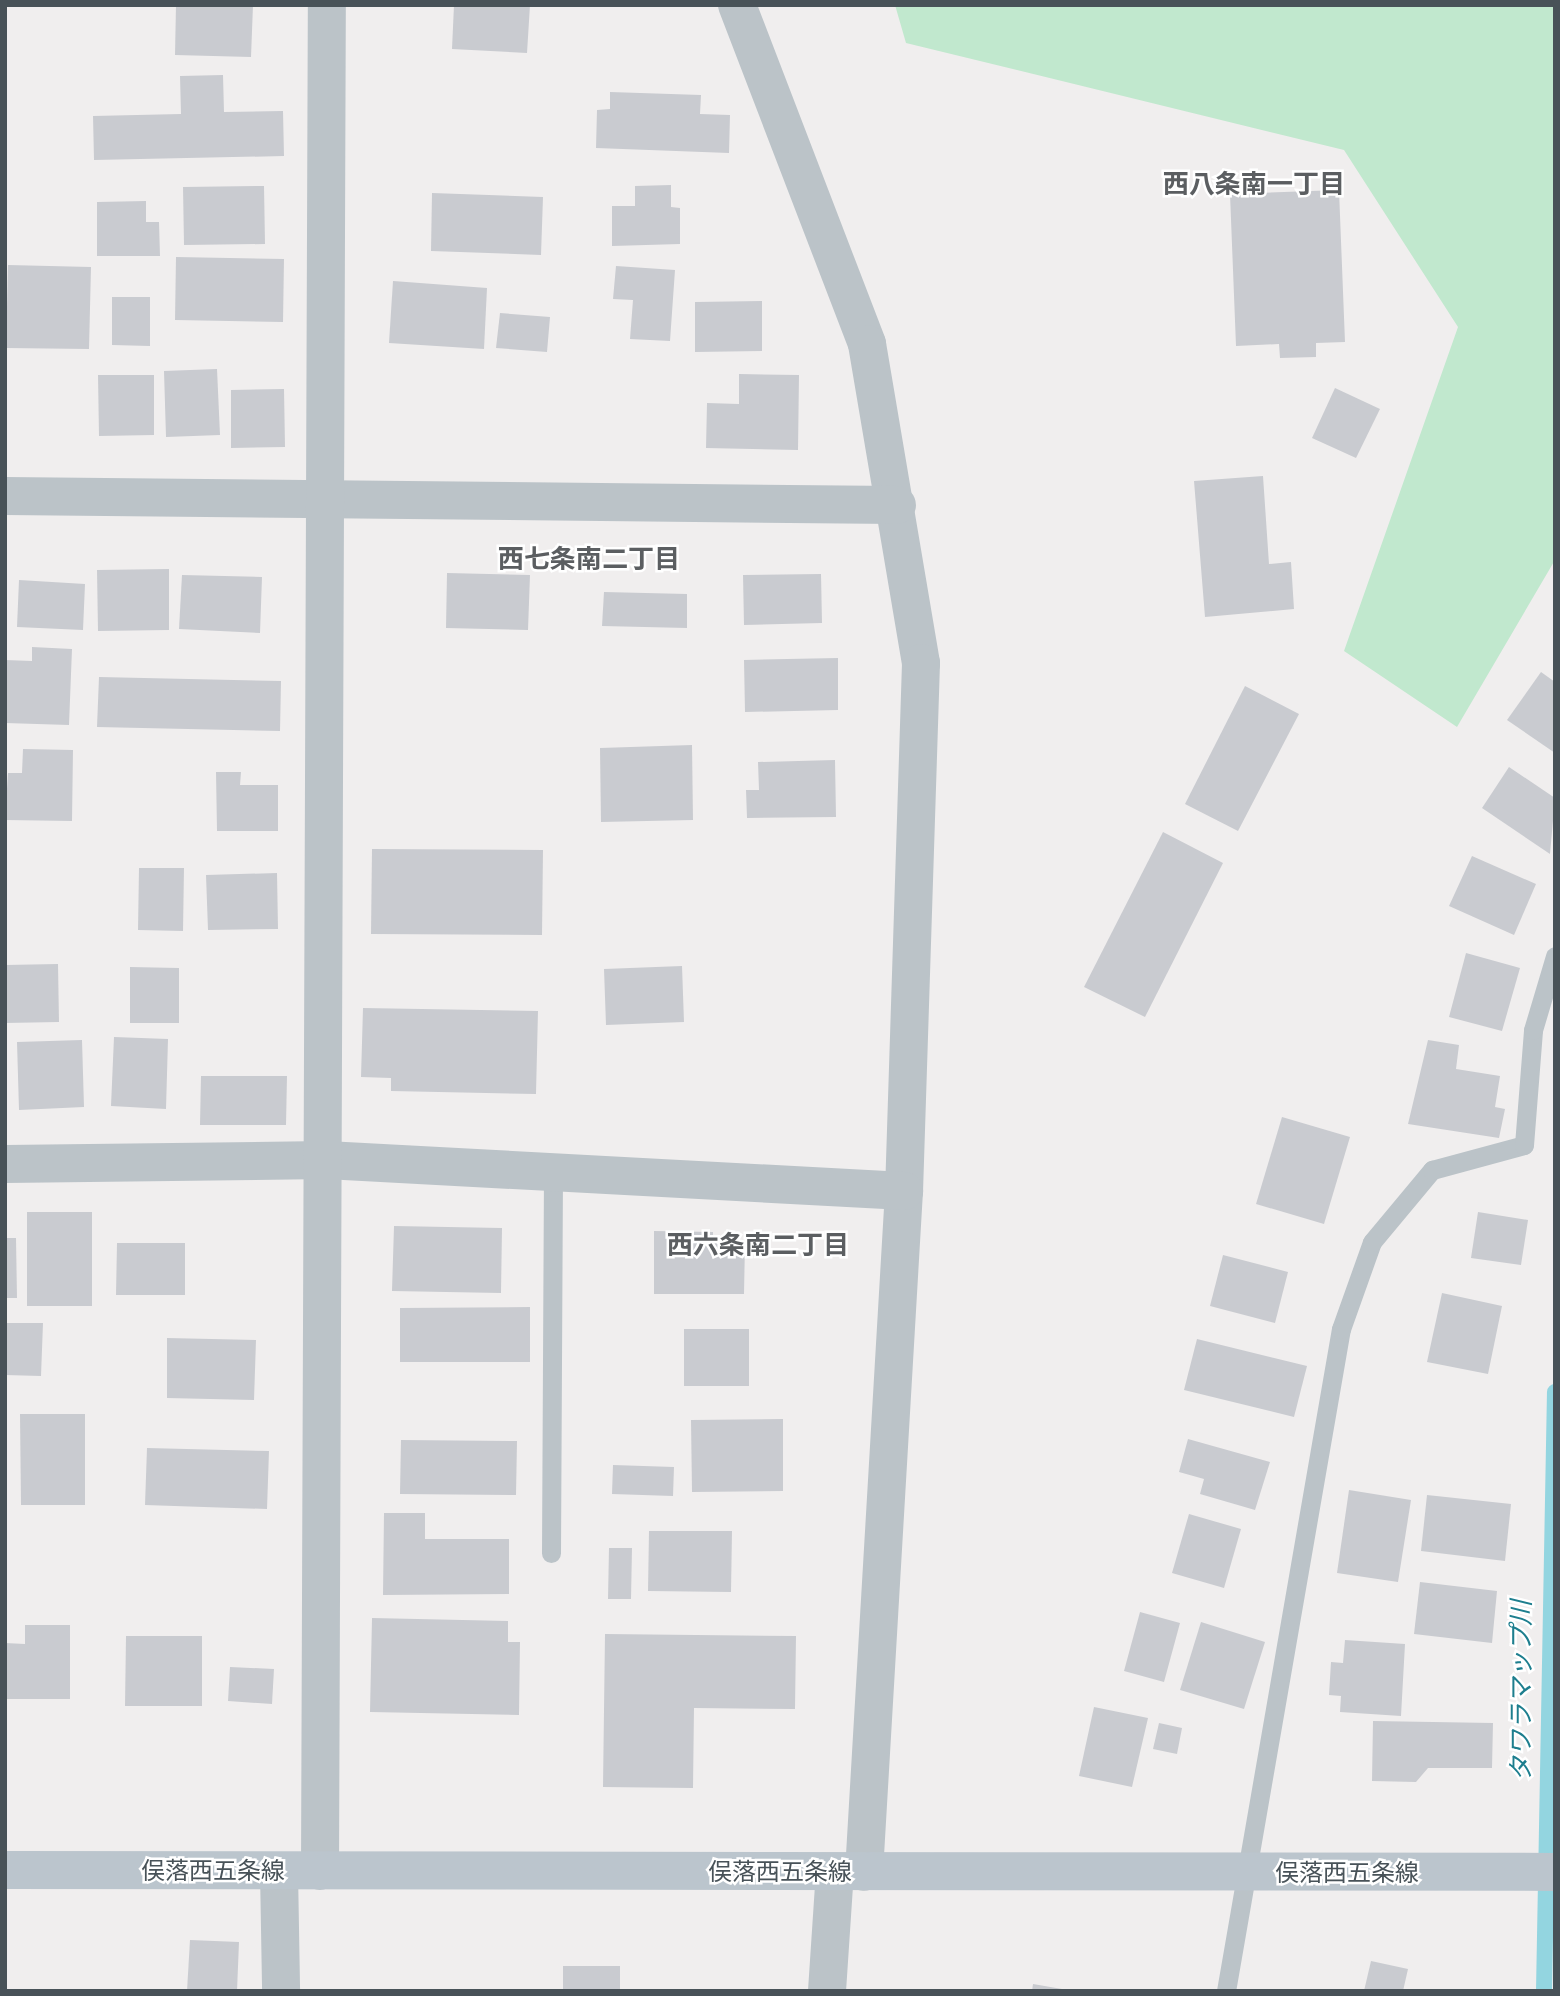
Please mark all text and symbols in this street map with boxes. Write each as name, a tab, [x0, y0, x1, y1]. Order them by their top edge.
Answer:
district label: 西八条南一丁目	[1163, 169, 1345, 201]
district label: 西七条南二丁目	[498, 544, 680, 576]
district label: 西六条南二丁目	[667, 1230, 849, 1262]
water label: タワラマップ川	[1506, 1600, 1538, 1782]
street label: 俣落西五条線	[141, 1857, 285, 1885]
street label: 俣落西五条線	[708, 1858, 852, 1886]
street label: 俣落西五条線	[1275, 1859, 1419, 1887]

